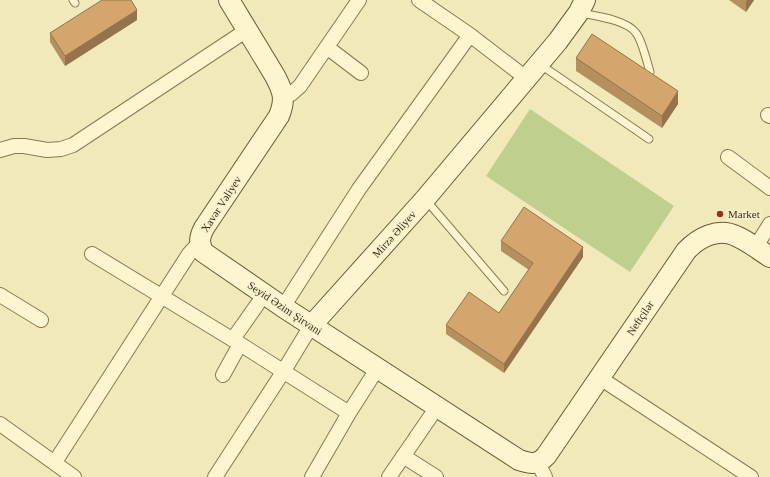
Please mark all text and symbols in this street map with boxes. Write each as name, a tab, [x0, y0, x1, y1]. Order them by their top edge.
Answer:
street label: Xavər Vəliyev	[198, 173, 244, 234]
street label: Mirzə Əliyev	[370, 208, 419, 260]
place label: Market	[728, 208, 760, 220]
marker: Market	[715, 209, 725, 219]
street label: Seyid Əzim Şirvani	[246, 279, 324, 337]
street label: Neftçilər	[624, 298, 656, 338]

